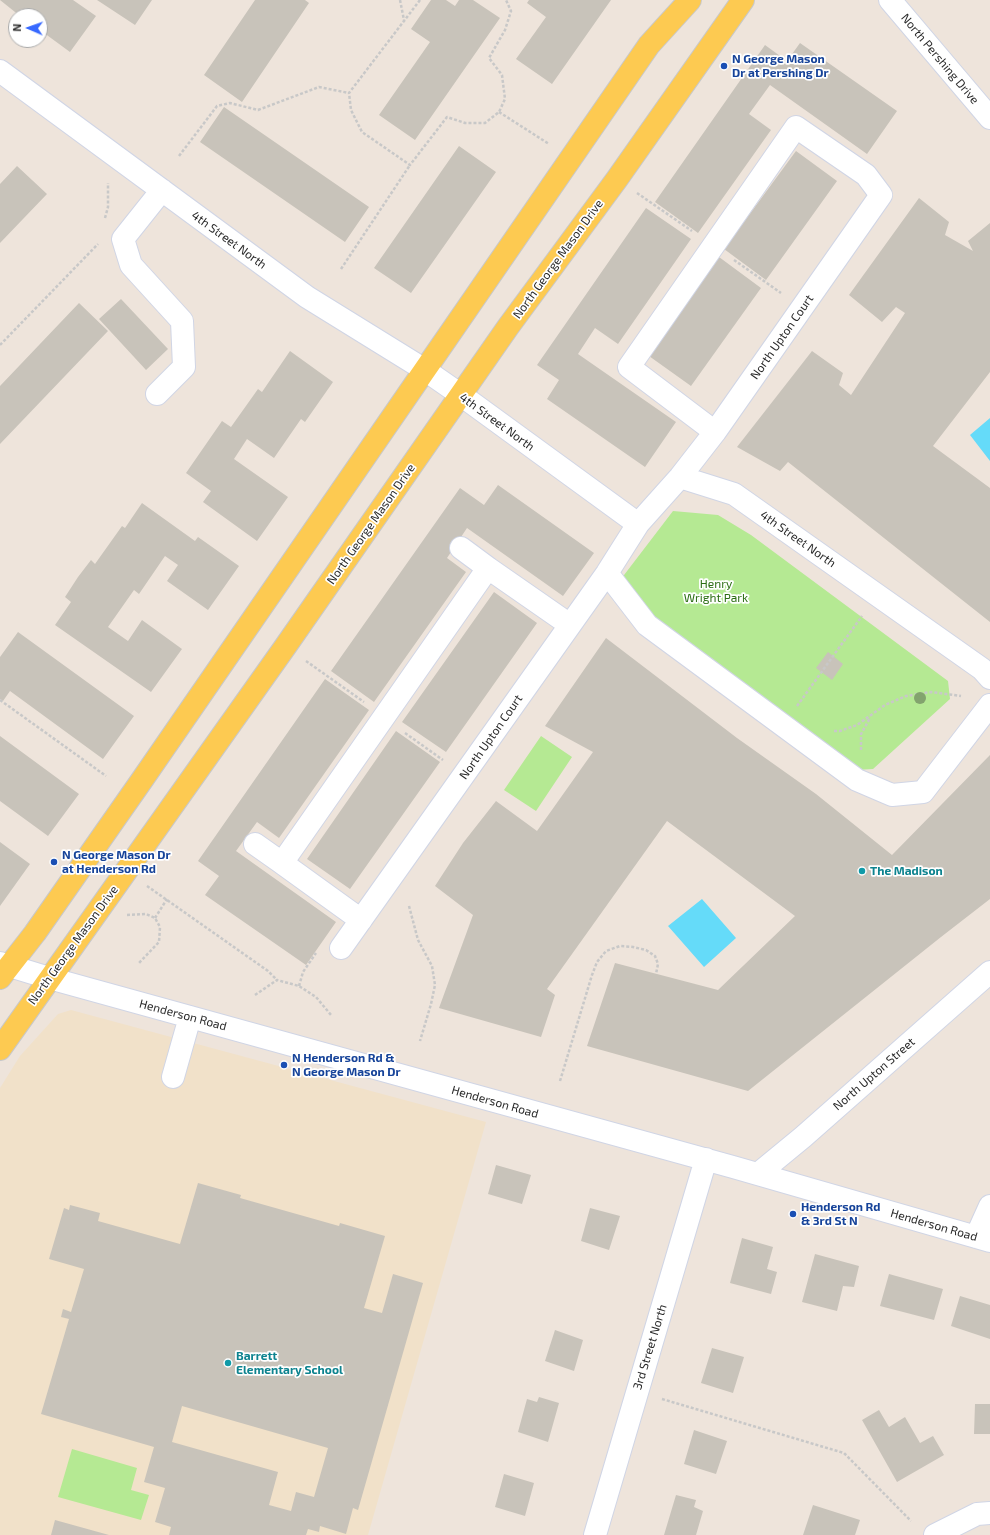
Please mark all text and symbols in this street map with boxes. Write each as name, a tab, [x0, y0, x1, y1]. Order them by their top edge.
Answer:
north arrow	[8, 8, 48, 48]
street label: North Pershing Drive	[898, 11, 982, 107]
text: N	[10, 23, 23, 32]
place label: N George Mason Dr at Pershing Dr	[732, 52, 829, 80]
marker: N George Mason Dr at Pershing Dr	[719, 61, 729, 71]
street label: North George Mason Drive	[510, 197, 606, 321]
street label: 4th Street North	[189, 208, 269, 272]
street label: North Upton Court	[747, 292, 817, 382]
street label: 4th Street North	[457, 390, 537, 454]
street label: North George Mason Drive	[324, 461, 418, 587]
street label: 4th Street North	[757, 508, 839, 570]
park label: Henry Wright Park	[684, 577, 748, 605]
street label: North Upton Court	[456, 692, 526, 782]
place label: N George Mason Dr at Henderson Rd	[62, 848, 171, 876]
marker: N George Mason Dr at Henderson Rd	[49, 857, 59, 867]
place label: The Madison	[870, 864, 943, 878]
marker: The Madison	[857, 866, 867, 876]
street label: North George Mason Drive	[25, 883, 121, 1007]
street label: Henderson Road	[138, 996, 228, 1034]
street label: North Upton Street	[830, 1035, 918, 1113]
place label: N Henderson Rd & N George Mason Dr	[292, 1051, 401, 1079]
marker: N Henderson Rd & N George Mason Dr	[279, 1060, 289, 1070]
street label: Henderson Road	[450, 1083, 540, 1121]
place label: Henderson Rd & 3rd St N	[801, 1200, 880, 1228]
street label: Henderson Road	[889, 1206, 979, 1244]
marker: Henderson Rd & 3rd St N	[788, 1209, 798, 1219]
street label: 3rd Street North	[630, 1303, 670, 1391]
place label: Barrett Elementary School	[236, 1349, 343, 1377]
marker: Barrett Elementary School	[223, 1358, 233, 1368]

